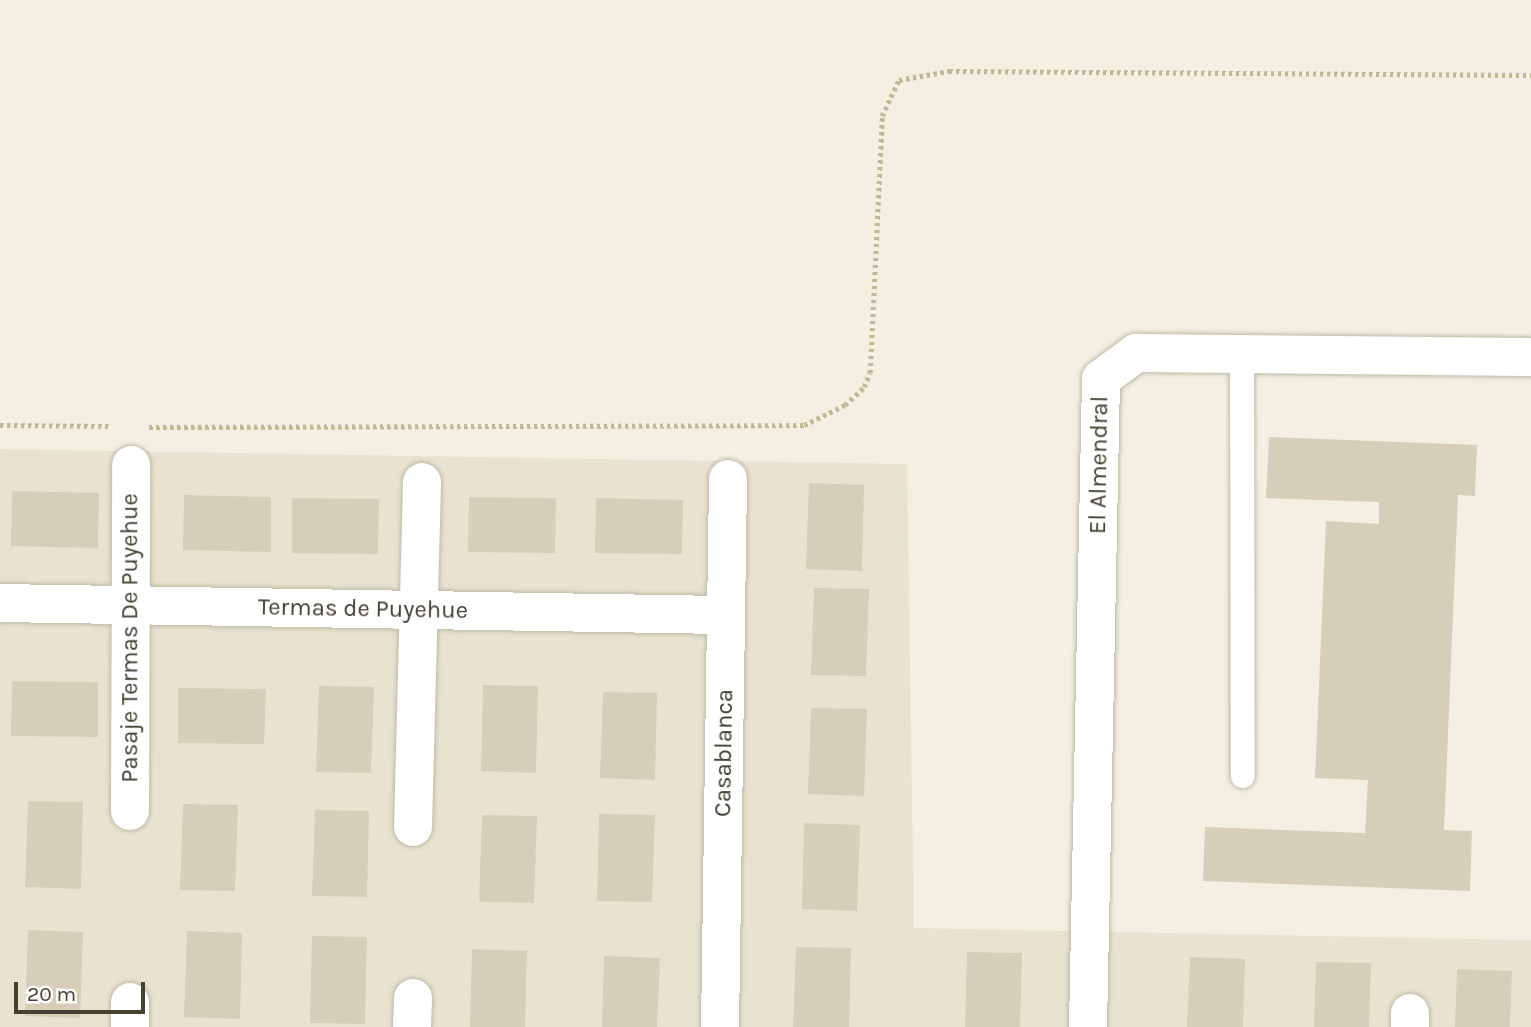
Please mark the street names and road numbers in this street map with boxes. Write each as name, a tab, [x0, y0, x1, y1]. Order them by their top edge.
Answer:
street label: El Almendral	[1083, 396, 1115, 534]
street label: Pasaje Termas De Puyehue	[116, 493, 144, 783]
street label: Termas de Puyehue	[258, 593, 468, 625]
street label: Casablanca	[708, 689, 740, 817]

